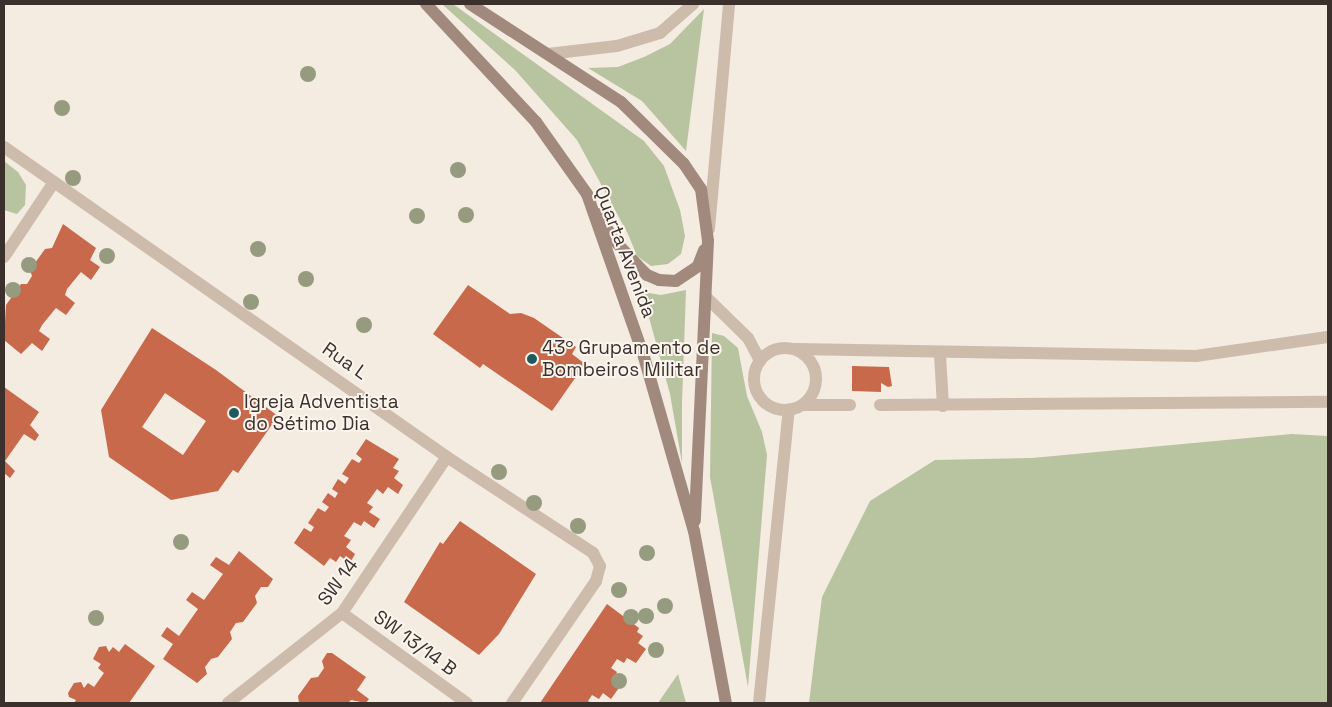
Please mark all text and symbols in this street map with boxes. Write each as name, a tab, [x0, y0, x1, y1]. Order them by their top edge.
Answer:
street label: Quarta Avenida	[589, 183, 661, 321]
street label: Rua L	[318, 337, 372, 385]
place label: 43º Grupamento de Bombeiros Militar	[542, 337, 721, 381]
marker: 43º Grupamento de Bombeiros Militar	[526, 353, 538, 365]
place label: Igreja Adventista do Sétimo Dia	[244, 391, 399, 435]
marker: Igreja Adventista do Sétimo Dia	[228, 407, 240, 419]
street label: SW 14	[313, 554, 363, 610]
street label: SW 13/14 B	[369, 605, 461, 681]

